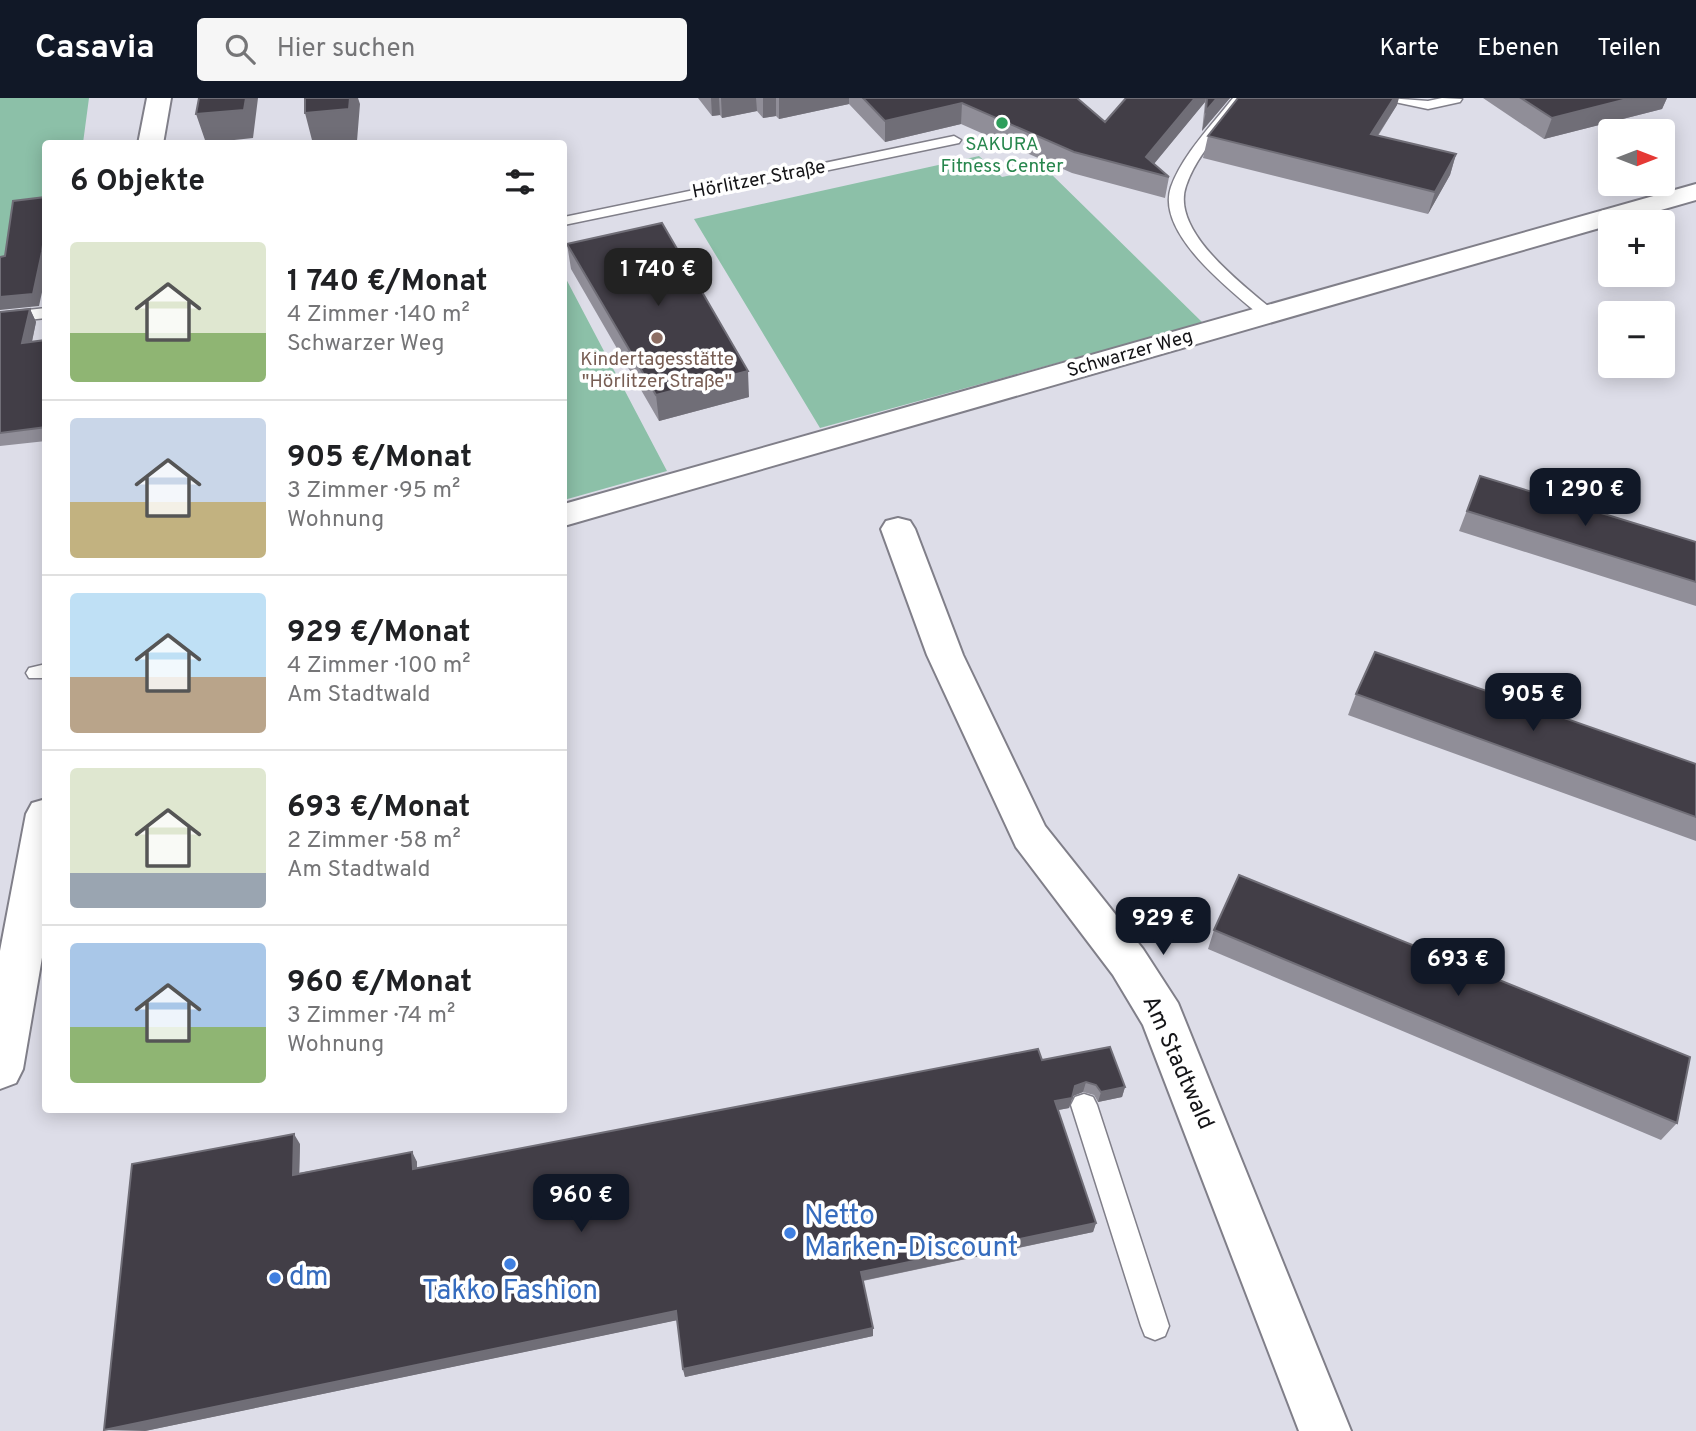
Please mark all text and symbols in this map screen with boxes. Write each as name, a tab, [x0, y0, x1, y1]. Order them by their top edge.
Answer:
search box	[197, 18, 687, 81]
text: Casavia	[35, 28, 155, 70]
icon: search	[221, 30, 259, 68]
text: Hier suchen	[277, 33, 415, 66]
text: Karte	[1379, 34, 1439, 64]
text: Ebenen	[1477, 34, 1559, 64]
text: Teilen	[1597, 34, 1661, 64]
marker: SAKURA Fitness Center	[994, 115, 1010, 131]
north arrow	[1598, 119, 1675, 196]
map controls	[1598, 119, 1675, 378]
place label: SAKURA Fitness Center	[940, 133, 1064, 179]
street label: Hörlitzer Straße	[690, 155, 828, 205]
icon: filters	[501, 163, 539, 201]
text: 6 Objekte	[70, 164, 205, 201]
button: +	[1598, 210, 1675, 287]
pin: 1 740 €	[593, 248, 723, 308]
text: 1 740 €	[620, 256, 696, 285]
text: 1 740 €/Monat	[287, 264, 488, 301]
icon: home	[126, 270, 210, 354]
text: 4 Zimmer · 140 m²	[287, 301, 470, 330]
button: −	[1598, 301, 1675, 378]
street label: Schwarzer Weg	[1064, 325, 1196, 383]
text: Schwarzer Weg	[287, 330, 444, 359]
marker: Kindertagesstätte "Hörlitzer Straße"	[649, 330, 665, 346]
place label: Kindertagesstätte "Hörlitzer Straße"	[580, 348, 734, 394]
text: 905 €/Monat	[287, 440, 472, 477]
icon: home	[126, 446, 210, 530]
pin: 1 290 €	[1520, 468, 1650, 528]
text: 1 290 €	[1546, 476, 1624, 505]
text: 3 Zimmer · 95 m²	[287, 477, 460, 506]
text: Wohnung	[287, 506, 384, 535]
text: 929 €/Monat	[287, 615, 471, 652]
icon: home	[126, 621, 210, 705]
text: 4 Zimmer · 100 m²	[287, 652, 471, 681]
pin: 905 €	[1484, 674, 1582, 733]
text: Am Stadtwald	[287, 681, 430, 710]
text: 905 €	[1501, 681, 1565, 710]
text: 693 €/Monat	[287, 790, 470, 827]
icon: home	[126, 796, 210, 880]
text: 2 Zimmer · 58 m²	[287, 827, 461, 856]
text: Am Stadtwald	[287, 856, 430, 885]
pin: 929 €	[1114, 898, 1212, 957]
text: 929 €	[1132, 905, 1194, 934]
pin: 693 €	[1409, 939, 1507, 998]
text: 693 €	[1427, 946, 1489, 975]
text: 960 €/Monat	[287, 965, 472, 1002]
icon: home	[126, 971, 210, 1055]
street label: Am Stadtwald	[1135, 992, 1219, 1134]
text: 3 Zimmer · 74 m²	[287, 1002, 455, 1031]
text: Wohnung	[287, 1031, 384, 1060]
pin: 960 €	[532, 1174, 630, 1234]
text: 960 €	[549, 1182, 613, 1211]
place label: Netto Marken-Discount	[804, 1199, 1018, 1267]
marker: Netto Marken-Discount	[782, 1225, 798, 1241]
marker: Takko Fashion	[502, 1256, 518, 1272]
place label: dm	[289, 1260, 328, 1296]
marker: dm	[267, 1270, 283, 1286]
place label: Takko Fashion	[422, 1274, 598, 1310]

